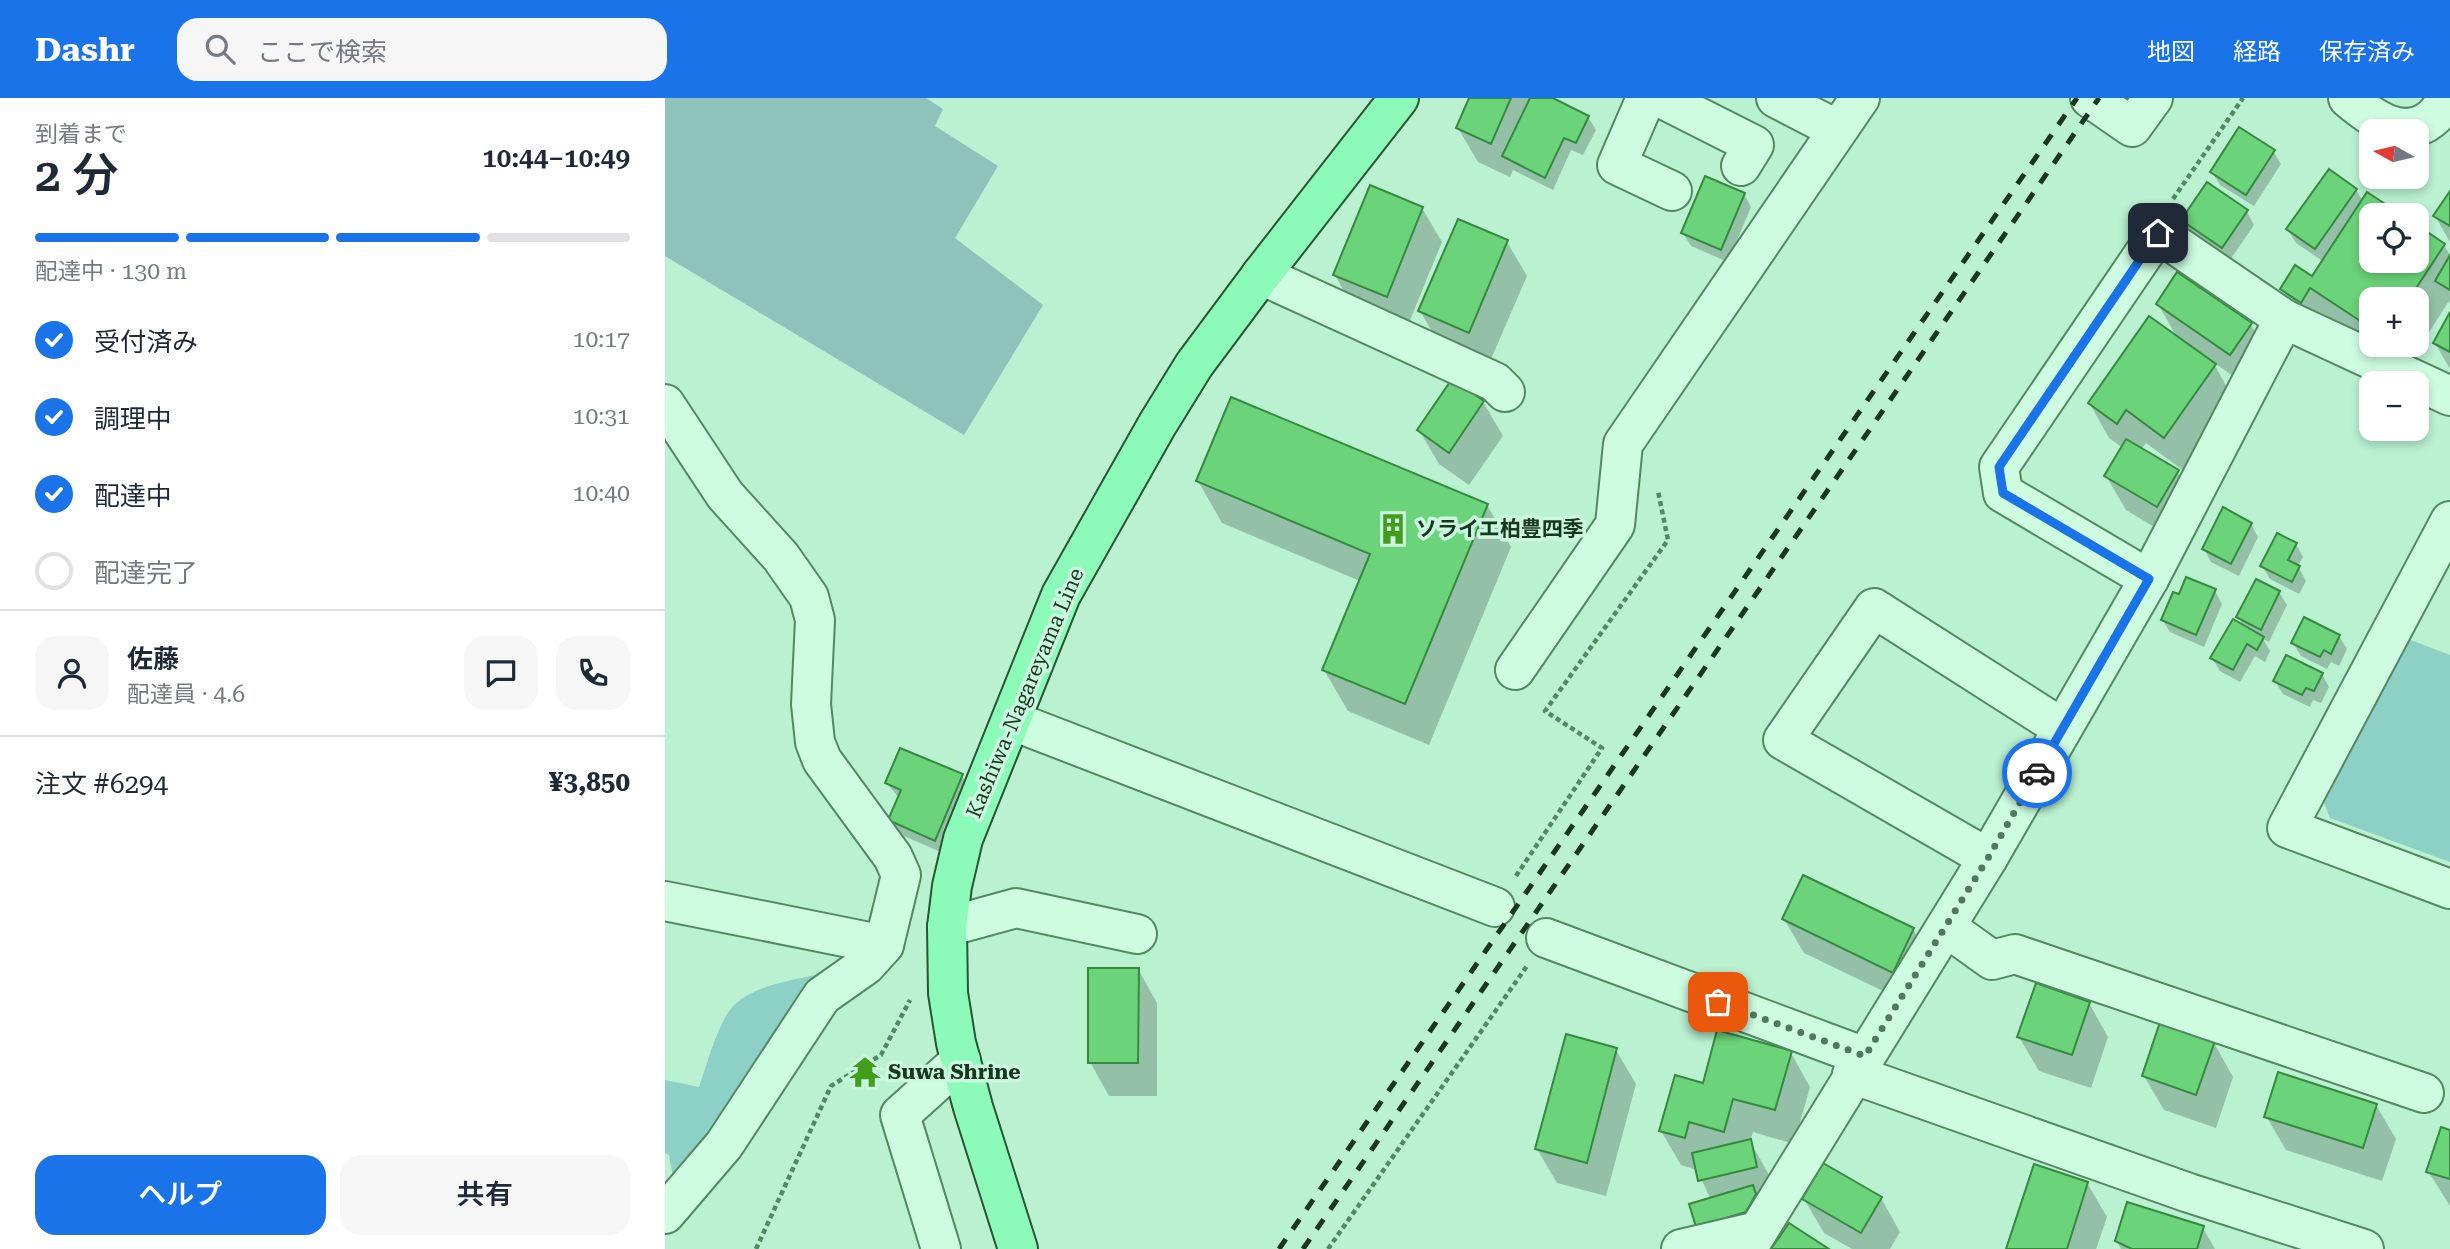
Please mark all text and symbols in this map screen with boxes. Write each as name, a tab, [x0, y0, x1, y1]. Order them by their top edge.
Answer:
search box	[177, 18, 667, 81]
text: Dashr	[35, 30, 135, 69]
icon: search	[201, 30, 239, 68]
text: ここで検索	[257, 37, 387, 67]
text: 地図	[2147, 38, 2195, 66]
text: 経路	[2233, 38, 2281, 66]
text: 保存済み	[2319, 38, 2415, 66]
north arrow	[2359, 119, 2429, 189]
map controls	[2359, 119, 2429, 441]
text: 到着まで	[35, 121, 127, 148]
text: 10:44–10:49	[482, 143, 630, 173]
text: 2 分	[35, 148, 118, 202]
pin	[2128, 203, 2188, 263]
button: locate	[2359, 203, 2429, 273]
icon: home	[2139, 214, 2177, 252]
text: 配達中 · 130 m	[35, 258, 187, 285]
button: +	[2359, 287, 2429, 357]
icon: check	[35, 321, 73, 359]
text: 10:17	[573, 326, 630, 353]
text: 受付済み	[94, 327, 198, 357]
button: −	[2359, 371, 2429, 441]
icon: check	[35, 398, 73, 436]
text: 10:31	[573, 403, 630, 430]
text: 調理中	[94, 404, 172, 434]
icon: check	[35, 475, 73, 513]
text: 10:40	[573, 480, 630, 507]
text: 配達中	[94, 481, 172, 511]
building icon: ソライエ柏豊四季	[1376, 512, 1410, 546]
place label: ソライエ柏豊四季	[1416, 517, 1584, 541]
text: 配達完了	[94, 558, 198, 588]
street label: Kashiwa-Nagareyama Line	[961, 565, 1089, 821]
button: person	[35, 636, 109, 710]
button: chat	[464, 636, 538, 710]
button: phone	[556, 636, 630, 710]
text: 佐藤	[127, 644, 179, 674]
text: 配達員 · 4.6	[127, 681, 245, 708]
courier	[2002, 738, 2072, 808]
icon: car	[2018, 754, 2056, 792]
text: ¥3,850	[549, 767, 630, 797]
text: 注文 #6294	[35, 769, 168, 799]
pin	[1688, 972, 1748, 1032]
icon: bag	[1699, 983, 1737, 1021]
temple icon: Suwa Shrine	[848, 1055, 882, 1089]
place label: Suwa Shrine	[888, 1060, 1021, 1084]
button: ヘルプ	[35, 1155, 326, 1235]
button: 共有	[340, 1155, 630, 1235]

